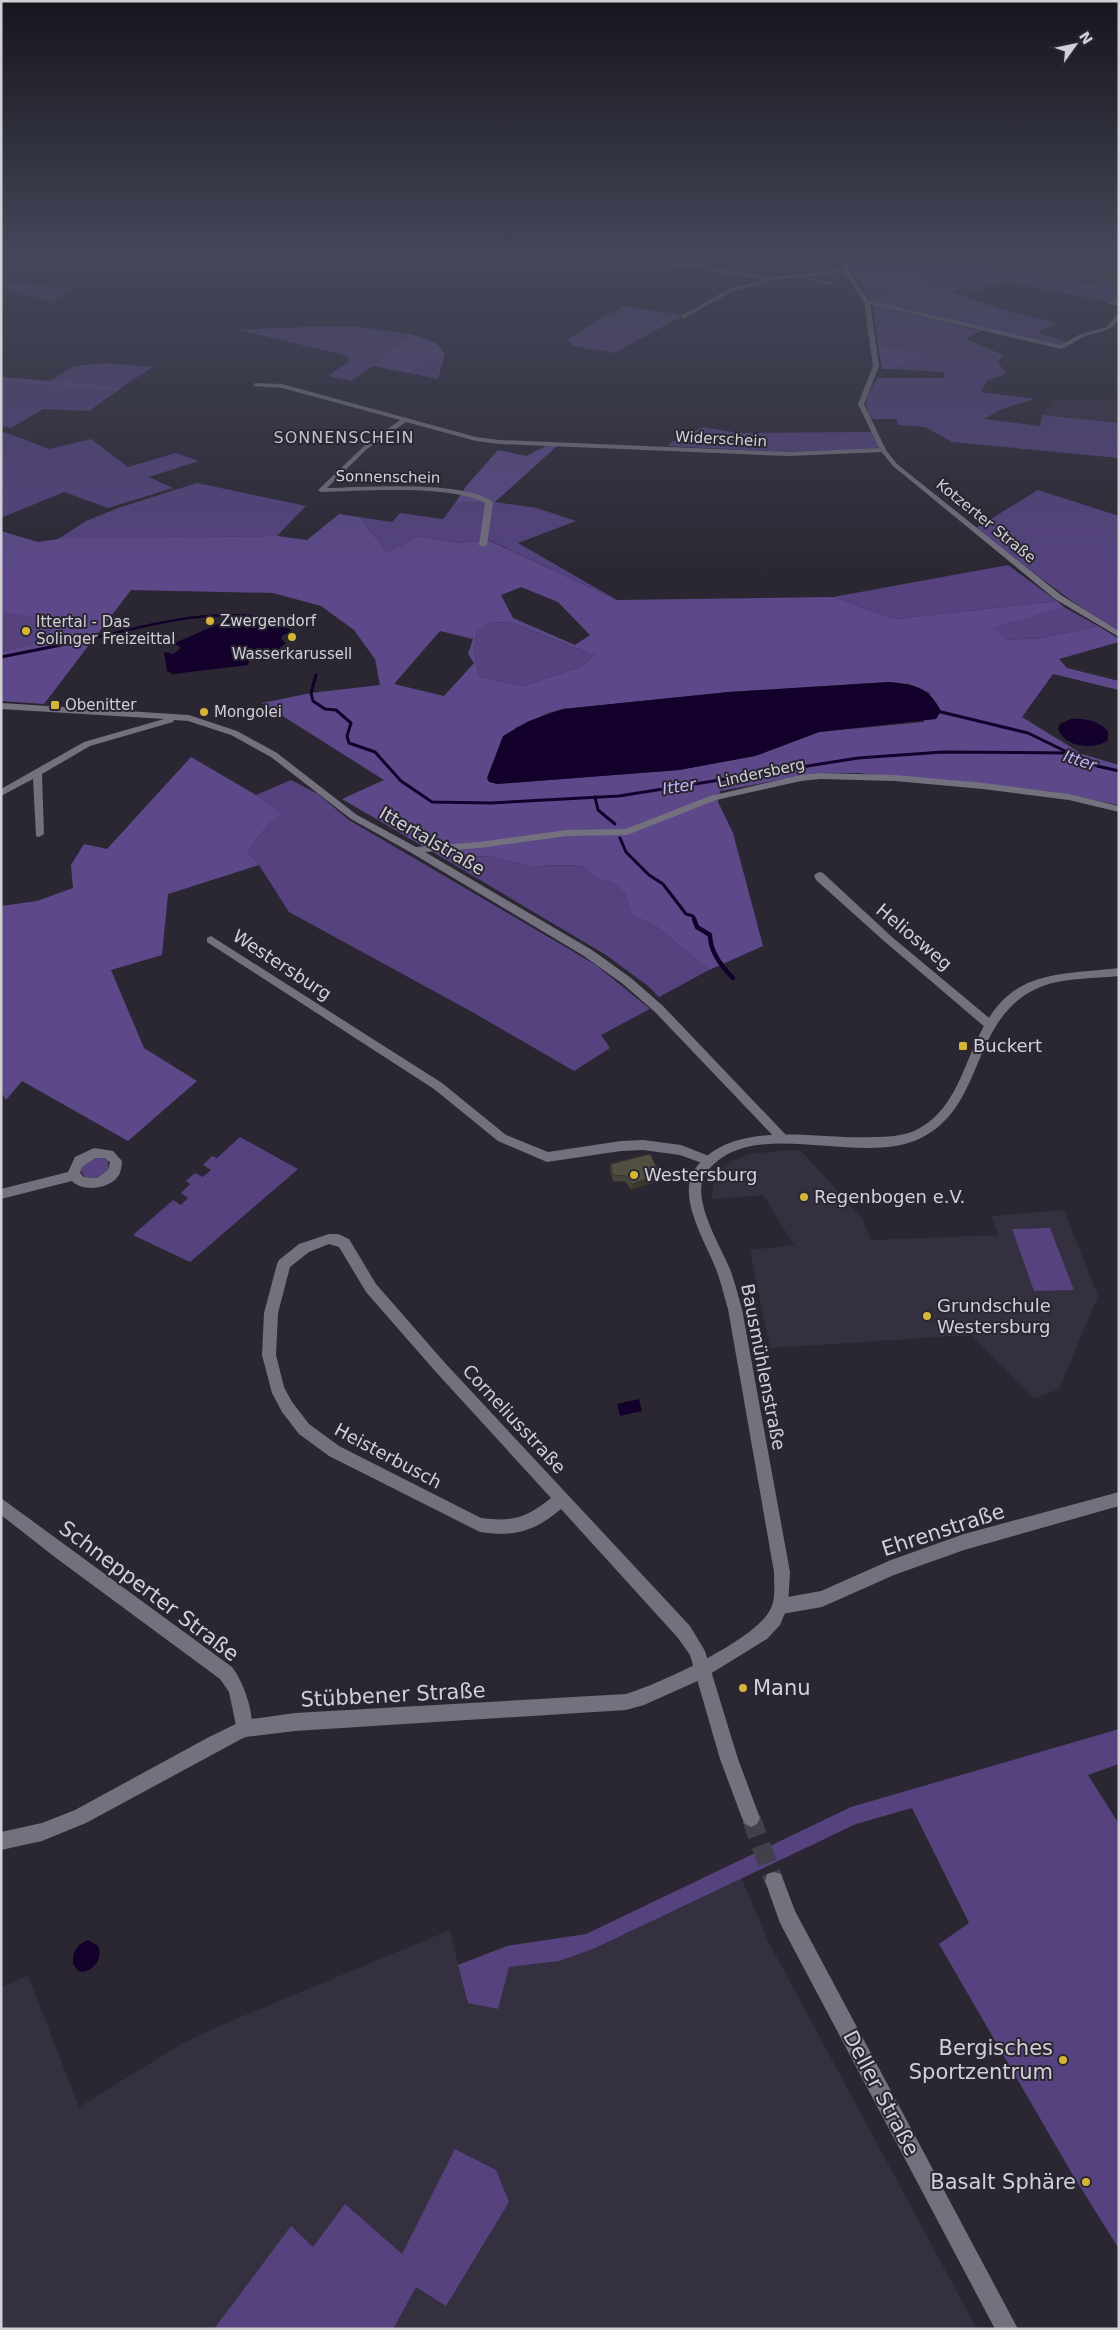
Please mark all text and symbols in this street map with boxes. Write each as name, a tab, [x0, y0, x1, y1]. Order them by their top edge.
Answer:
north arrow	[1050, 20, 1100, 70]
text: N	[1076, 29, 1096, 47]
district label: SONNENSCHEIN	[274, 428, 414, 447]
street label: Widerschein	[675, 428, 767, 450]
street label: Sonnenschein	[335, 467, 441, 487]
street label: Kotzerter Straße	[933, 475, 1039, 567]
place label: Zwergendorf	[220, 612, 317, 630]
place label: Ittertal - Das Solinger Freizeittal	[36, 613, 175, 648]
marker: Zwergendorf	[204, 615, 216, 627]
marker: Ittertal - Das Solinger Freizeittal	[20, 625, 32, 637]
marker: Wasserkarussell	[286, 631, 298, 643]
place label: Wasserkarussell	[232, 645, 352, 663]
place label: Obenitter	[65, 696, 137, 714]
marker: Obenitter	[49, 699, 61, 711]
place label: Mongolei	[214, 703, 282, 721]
marker: Mongolei	[198, 706, 210, 718]
water label: Itter	[1061, 746, 1100, 775]
street label: Lindersberg	[716, 755, 806, 791]
water label: Itter	[661, 774, 699, 799]
street label: Ittertalstraße	[376, 802, 489, 879]
street label: Heliosweg	[872, 899, 956, 974]
street label: Westersburg	[229, 925, 336, 1004]
place label: Buckert	[973, 1035, 1042, 1056]
marker: Buckert	[957, 1040, 969, 1052]
place label: Westersburg	[644, 1164, 757, 1185]
marker: Westersburg	[628, 1169, 640, 1181]
place label: Regenbogen e.V.	[814, 1186, 965, 1207]
marker: Regenbogen e.V.	[798, 1191, 810, 1203]
street label: Bausmühlenstraße	[737, 1282, 790, 1452]
place label: Grundschule Westersburg	[937, 1295, 1051, 1337]
marker: Grundschule Westersburg	[921, 1310, 933, 1322]
street label: Corneliusstraße	[459, 1360, 570, 1477]
street label: Heisterbusch	[331, 1419, 445, 1493]
street label: Ehrenstraße	[879, 1499, 1007, 1561]
street label: Schnepperter Straße	[55, 1516, 243, 1666]
place label: Manu	[753, 1676, 811, 1700]
street label: Stübbener Straße	[300, 1678, 486, 1712]
marker: Manu	[737, 1682, 749, 1694]
street label: Deller Straße	[838, 2026, 924, 2160]
place label: Bergisches Sportzentrum	[909, 2036, 1053, 2084]
marker: Bergisches Sportzentrum	[1057, 2054, 1069, 2066]
place label: Basalt Sphäre	[930, 2170, 1076, 2194]
marker: Basalt Sphäre	[1080, 2176, 1092, 2188]

